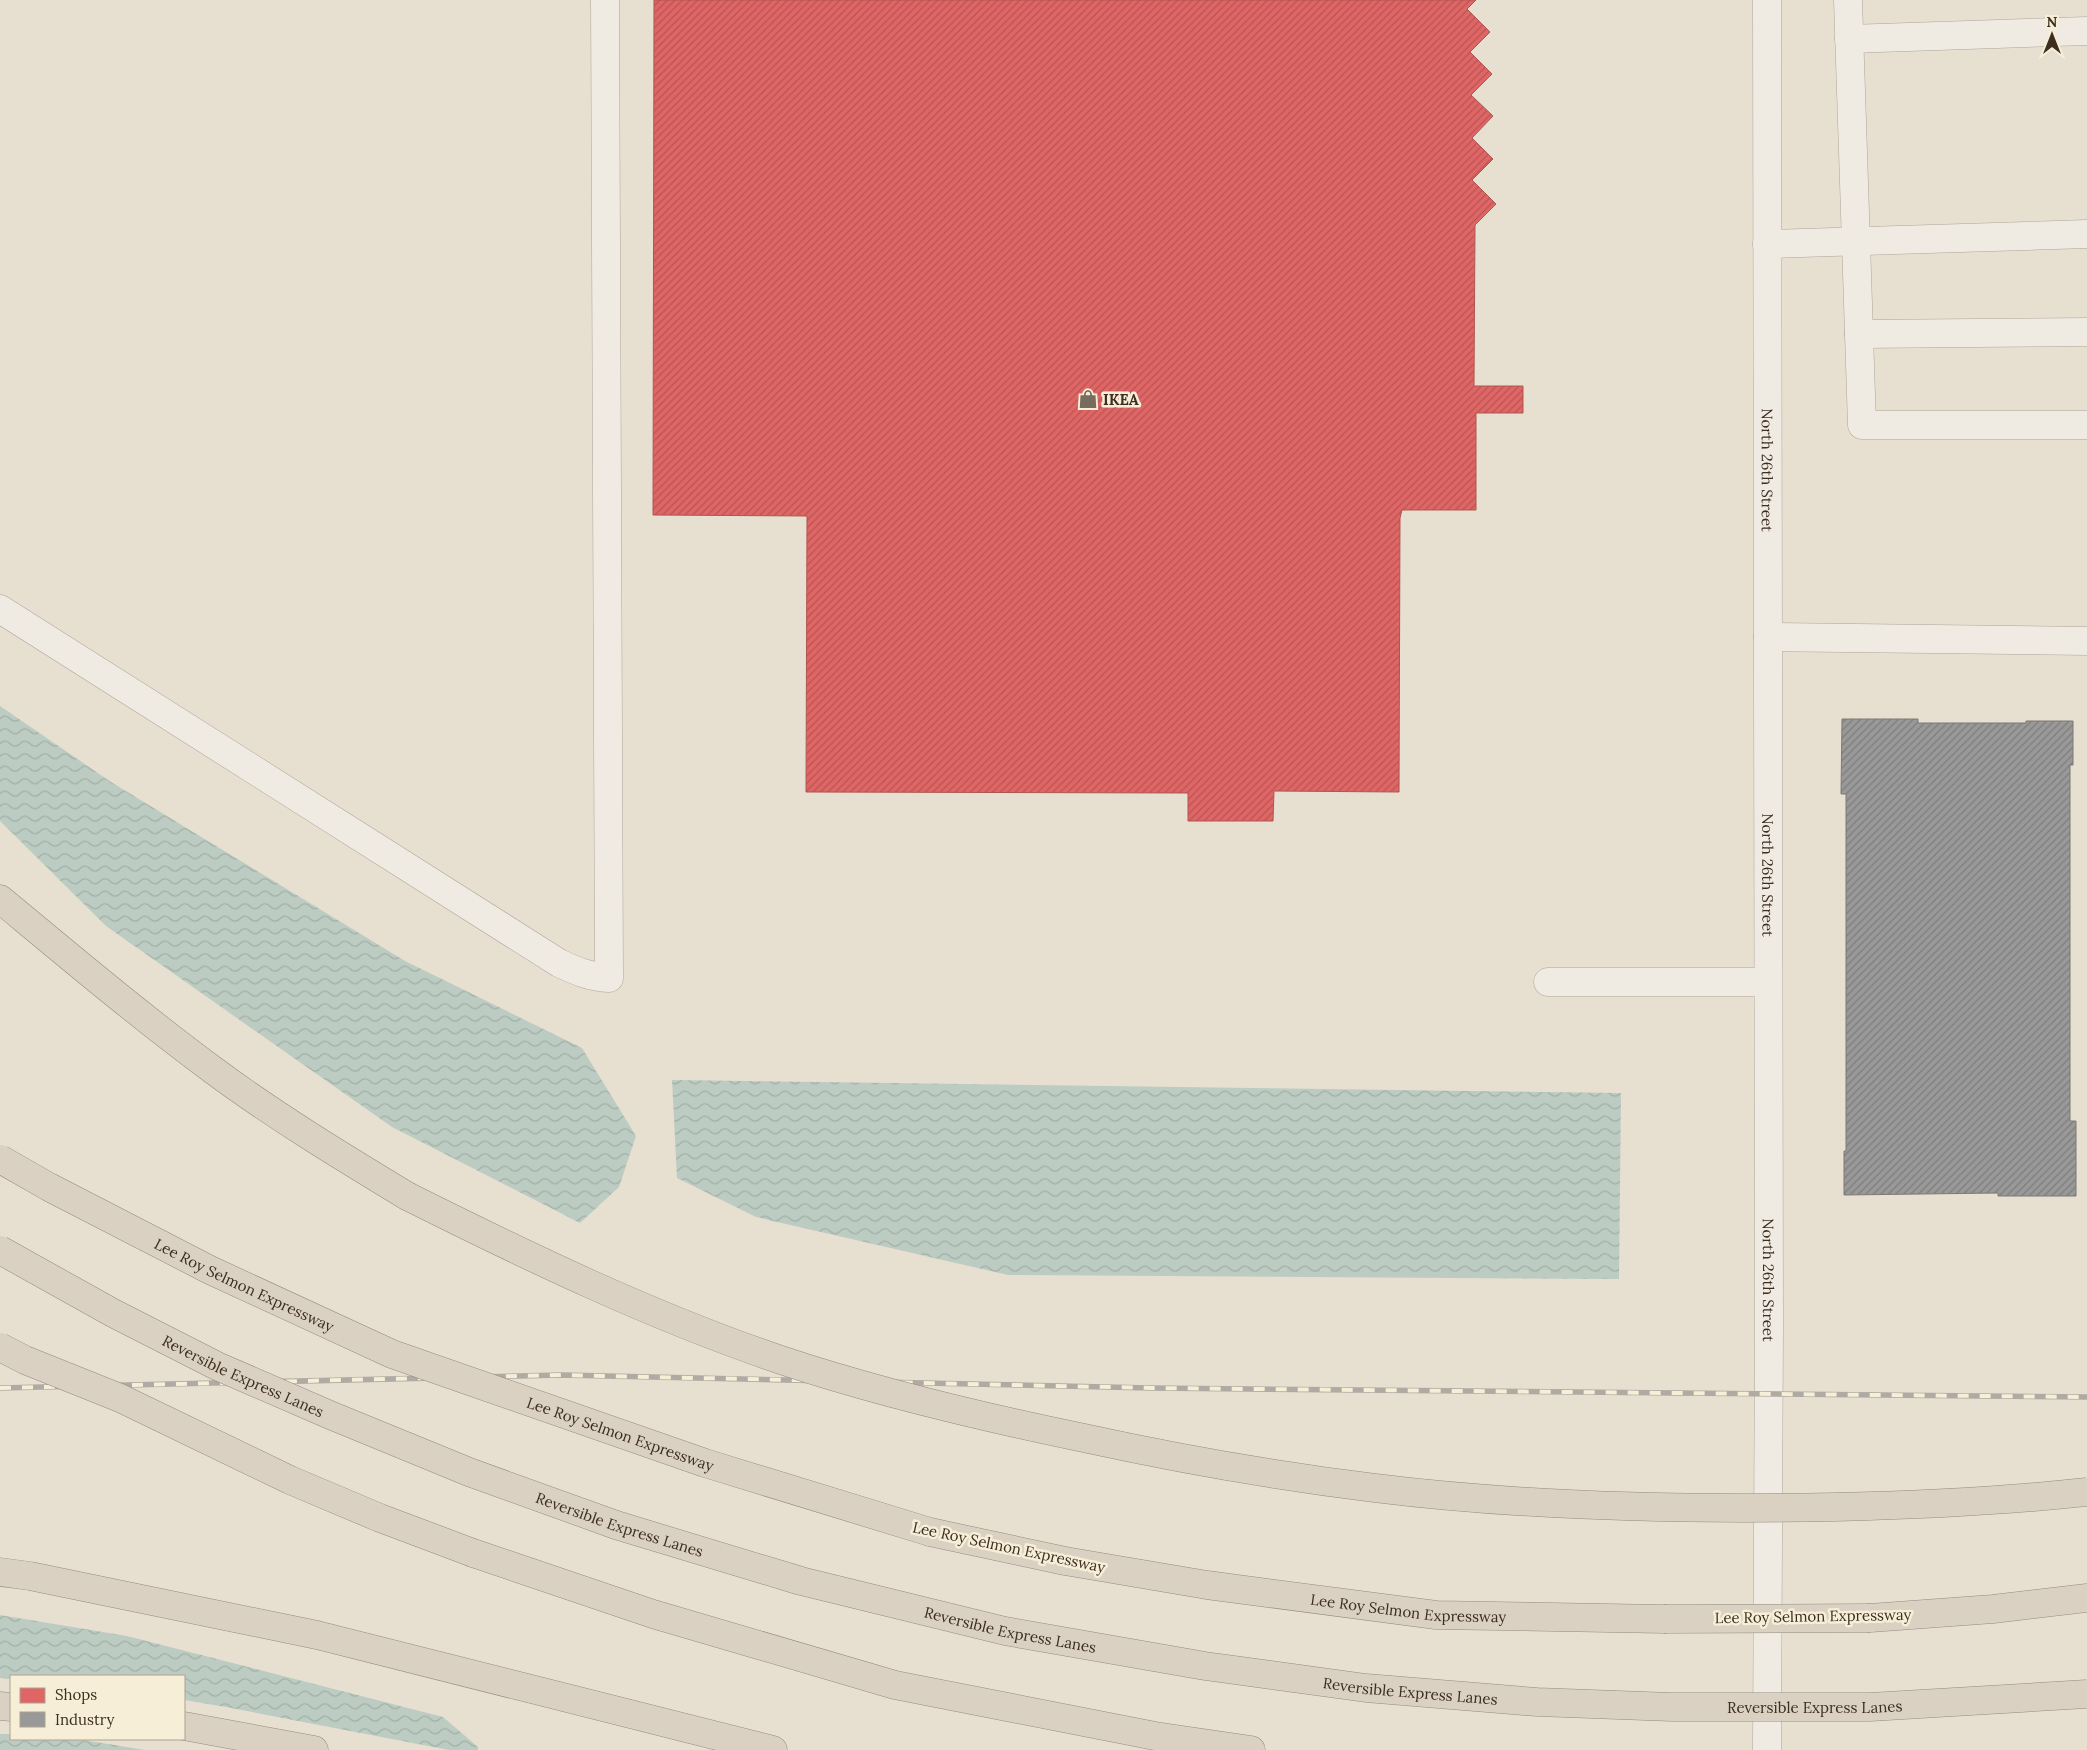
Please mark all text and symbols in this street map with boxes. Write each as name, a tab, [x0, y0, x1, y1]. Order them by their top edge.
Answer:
north arrow	[2027, 10, 2077, 60]
text: N	[2047, 13, 2058, 31]
shop icon: IKEA	[1077, 388, 1099, 410]
place label: IKEA	[1103, 390, 1139, 409]
street label: North 26th Street	[1758, 408, 1777, 532]
street label: North 26th Street	[1759, 813, 1778, 937]
street label: North 26th Street	[1759, 1218, 1779, 1342]
street label: Lee Roy Selmon Expressway	[151, 1234, 337, 1336]
street label: Reversible Express Lanes	[159, 1330, 327, 1421]
street label: Lee Roy Selmon Expressway	[524, 1392, 716, 1475]
street label: Reversible Express Lanes	[533, 1487, 706, 1560]
street label: Lee Roy Selmon Expressway	[911, 1517, 1107, 1577]
street label: Lee Roy Selmon Expressway	[1309, 1589, 1507, 1626]
street label: Reversible Express Lanes	[922, 1602, 1098, 1656]
street label: Lee Roy Selmon Expressway	[1715, 1605, 1912, 1627]
street label: Reversible Express Lanes	[1322, 1673, 1498, 1708]
legend	[10, 1675, 185, 1740]
text: Shops	[55, 1685, 97, 1704]
street label: Reversible Express Lanes	[1727, 1696, 1903, 1717]
text: Industry	[55, 1710, 114, 1729]

